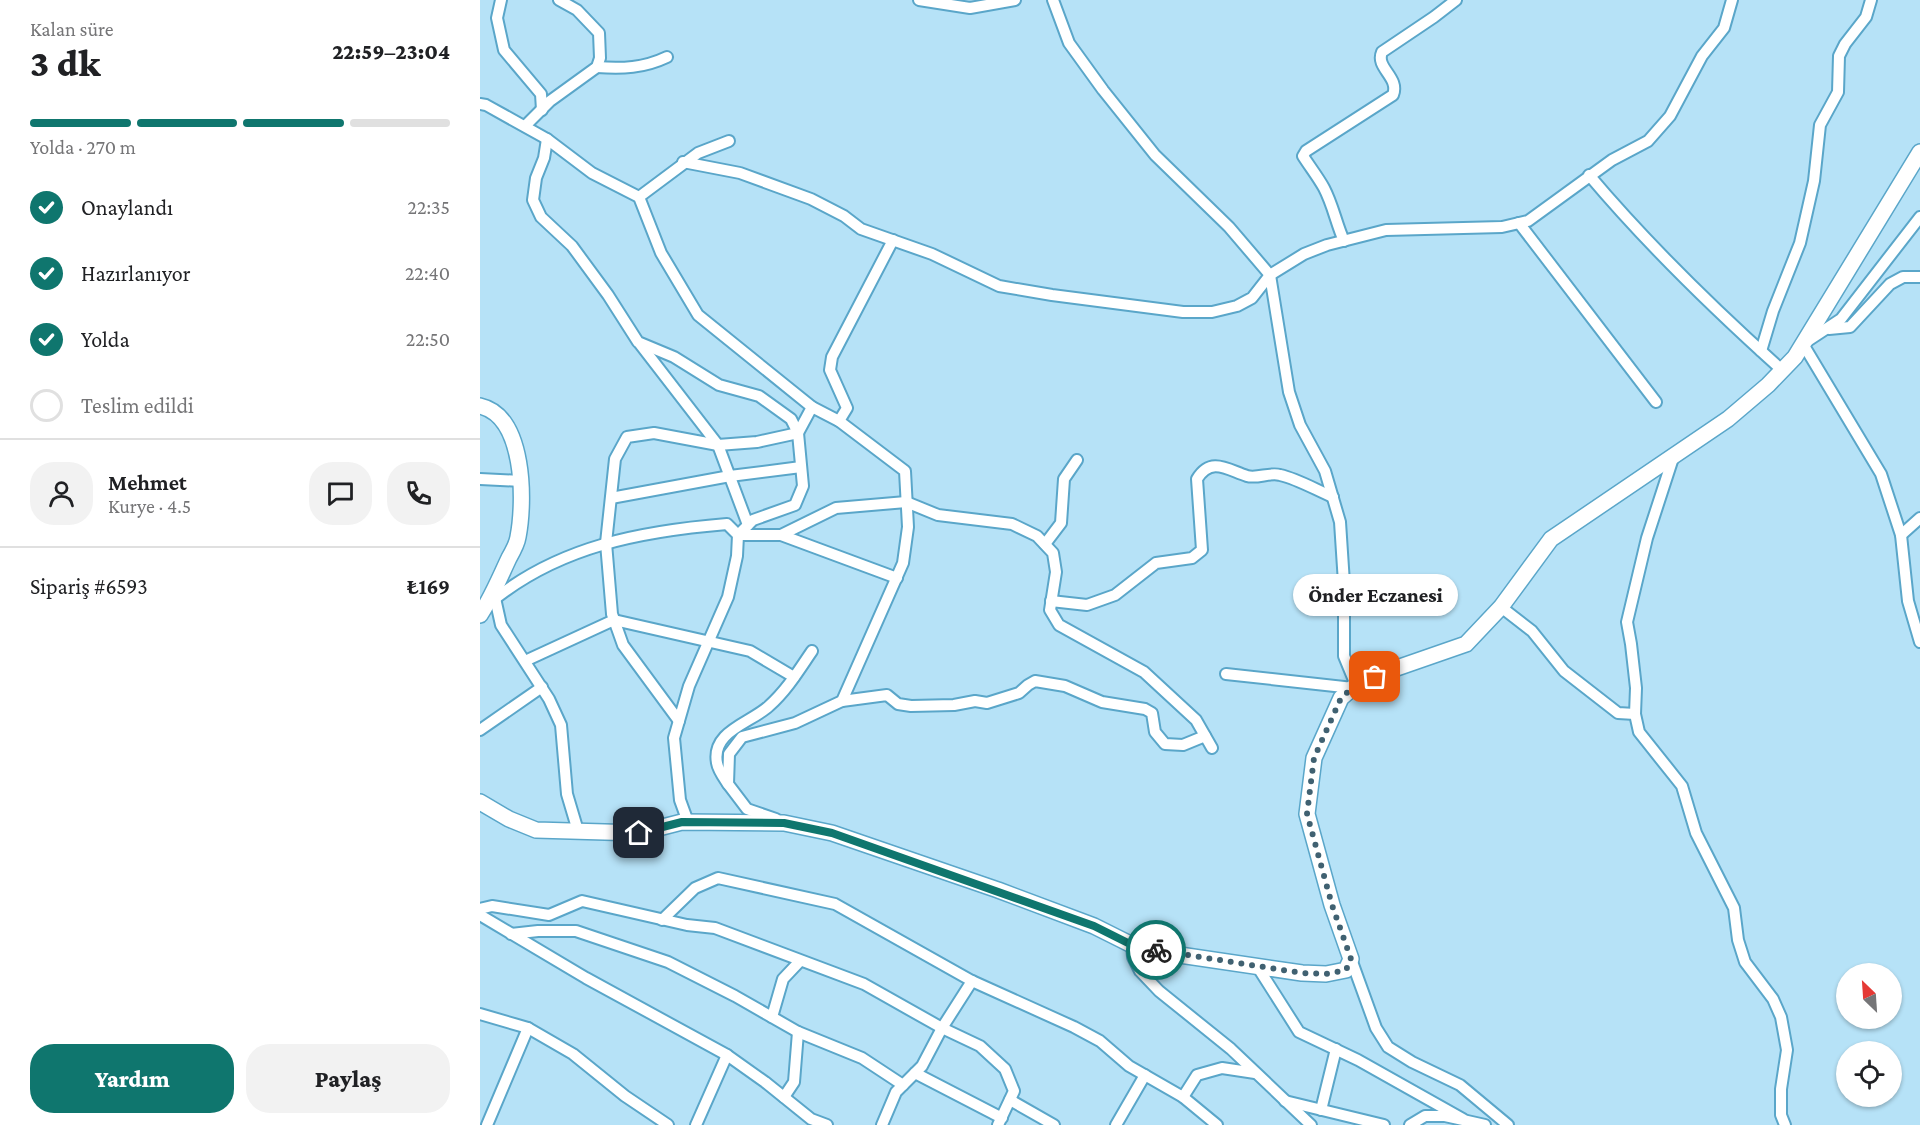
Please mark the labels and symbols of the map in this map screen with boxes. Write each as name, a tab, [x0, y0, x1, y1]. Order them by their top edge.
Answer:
callout: Önder Eczanesi	[1292, 575, 1458, 617]
pin	[1349, 651, 1400, 702]
pin	[613, 807, 664, 858]
courier	[1126, 920, 1186, 980]
north arrow	[1836, 963, 1902, 1029]

